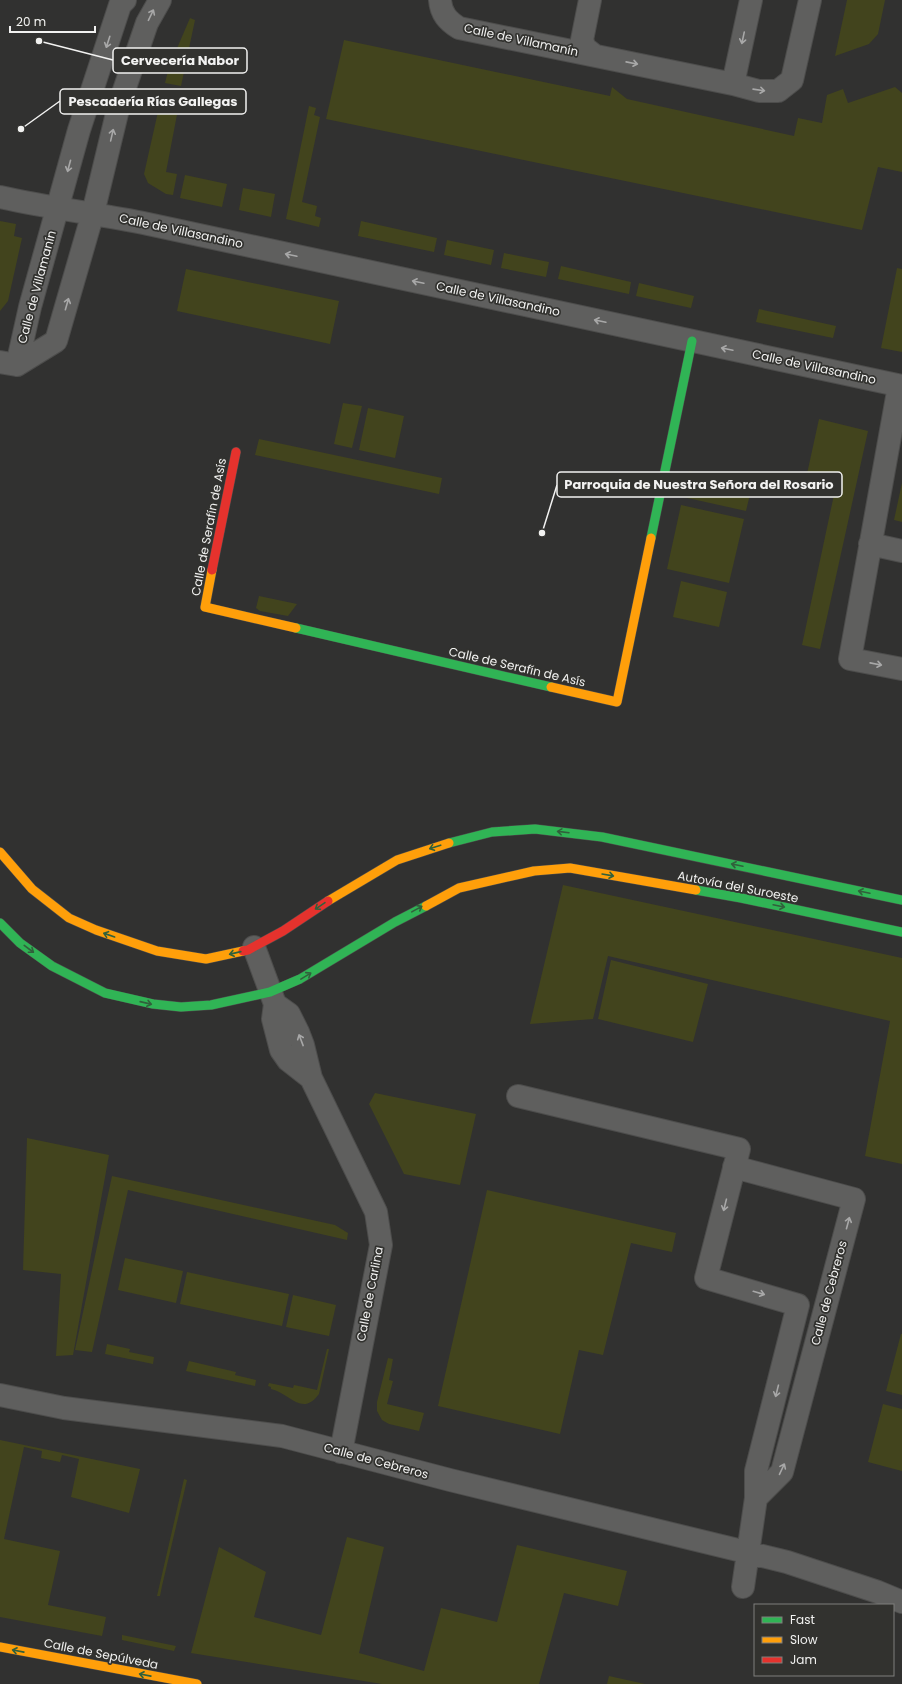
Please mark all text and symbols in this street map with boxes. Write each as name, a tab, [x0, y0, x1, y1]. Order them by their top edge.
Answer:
scale bar	[10, 8, 95, 34]
one-way arrow	[148, 10, 155, 22]
text: 20 m	[16, 13, 46, 30]
street label: Calle de Villamanín	[462, 19, 580, 60]
one-way arrow	[739, 31, 747, 44]
one-way arrow	[104, 36, 111, 49]
callout: Cervecería Nabor	[113, 48, 247, 73]
text: Cervecería Nabor	[121, 51, 239, 70]
one-way arrow	[625, 60, 638, 68]
one-way arrow	[752, 86, 765, 94]
callout: Pescadería Rías Gallegas	[60, 89, 246, 114]
text: Pescadería Rías Gallegas	[68, 92, 238, 111]
one-way arrow	[108, 128, 116, 141]
one-way arrow	[65, 160, 72, 173]
street label: Calle de Villasandino	[118, 209, 245, 252]
street label: Calle de Villamanín	[13, 228, 60, 345]
one-way arrow	[285, 250, 298, 258]
street label: Calle de Villasandino	[435, 277, 562, 320]
one-way arrow	[412, 278, 425, 286]
one-way arrow	[64, 298, 71, 311]
one-way arrow	[594, 317, 607, 325]
one-way arrow	[721, 344, 734, 352]
street label: Calle de Villasandino	[751, 345, 878, 388]
street label: Calle de Serafín de Asís	[187, 457, 230, 597]
callout: Parroquia de Nuestra Señora del Rosario	[557, 472, 842, 497]
text: Parroquia de Nuestra Señora del Rosario	[564, 475, 834, 494]
street label: Calle de Serafín de Asís	[447, 642, 587, 691]
one-way arrow	[869, 661, 882, 669]
one-way arrow	[557, 828, 570, 836]
one-way arrow	[430, 844, 442, 852]
one-way arrow	[731, 860, 744, 868]
street label: Autovía del Suroeste	[676, 866, 800, 907]
one-way arrow	[601, 871, 614, 879]
one-way arrow	[858, 887, 871, 895]
one-way arrow	[315, 902, 326, 910]
one-way arrow	[773, 903, 786, 911]
one-way arrow	[411, 905, 423, 913]
one-way arrow	[103, 930, 115, 938]
one-way arrow	[23, 945, 34, 953]
one-way arrow	[228, 949, 241, 957]
one-way arrow	[300, 971, 312, 979]
one-way arrow	[139, 999, 152, 1007]
one-way arrow	[297, 1034, 305, 1046]
one-way arrow	[721, 1198, 728, 1211]
one-way arrow	[845, 1216, 852, 1229]
street label: Calle de Cebreros	[806, 1239, 851, 1347]
street label: Calle de Carlina	[352, 1245, 387, 1343]
one-way arrow	[752, 1290, 765, 1297]
one-way arrow	[772, 1384, 780, 1397]
street label: Calle de Cebreros	[322, 1438, 430, 1483]
one-way arrow	[779, 1464, 786, 1476]
legend	[754, 1604, 894, 1676]
text: Fast	[790, 1611, 815, 1628]
text: Slow	[790, 1631, 818, 1648]
street label: Calle de Sepúlveda	[42, 1634, 160, 1673]
one-way arrow	[11, 1646, 24, 1654]
text: Jam	[790, 1651, 817, 1668]
one-way arrow	[139, 1670, 152, 1678]

